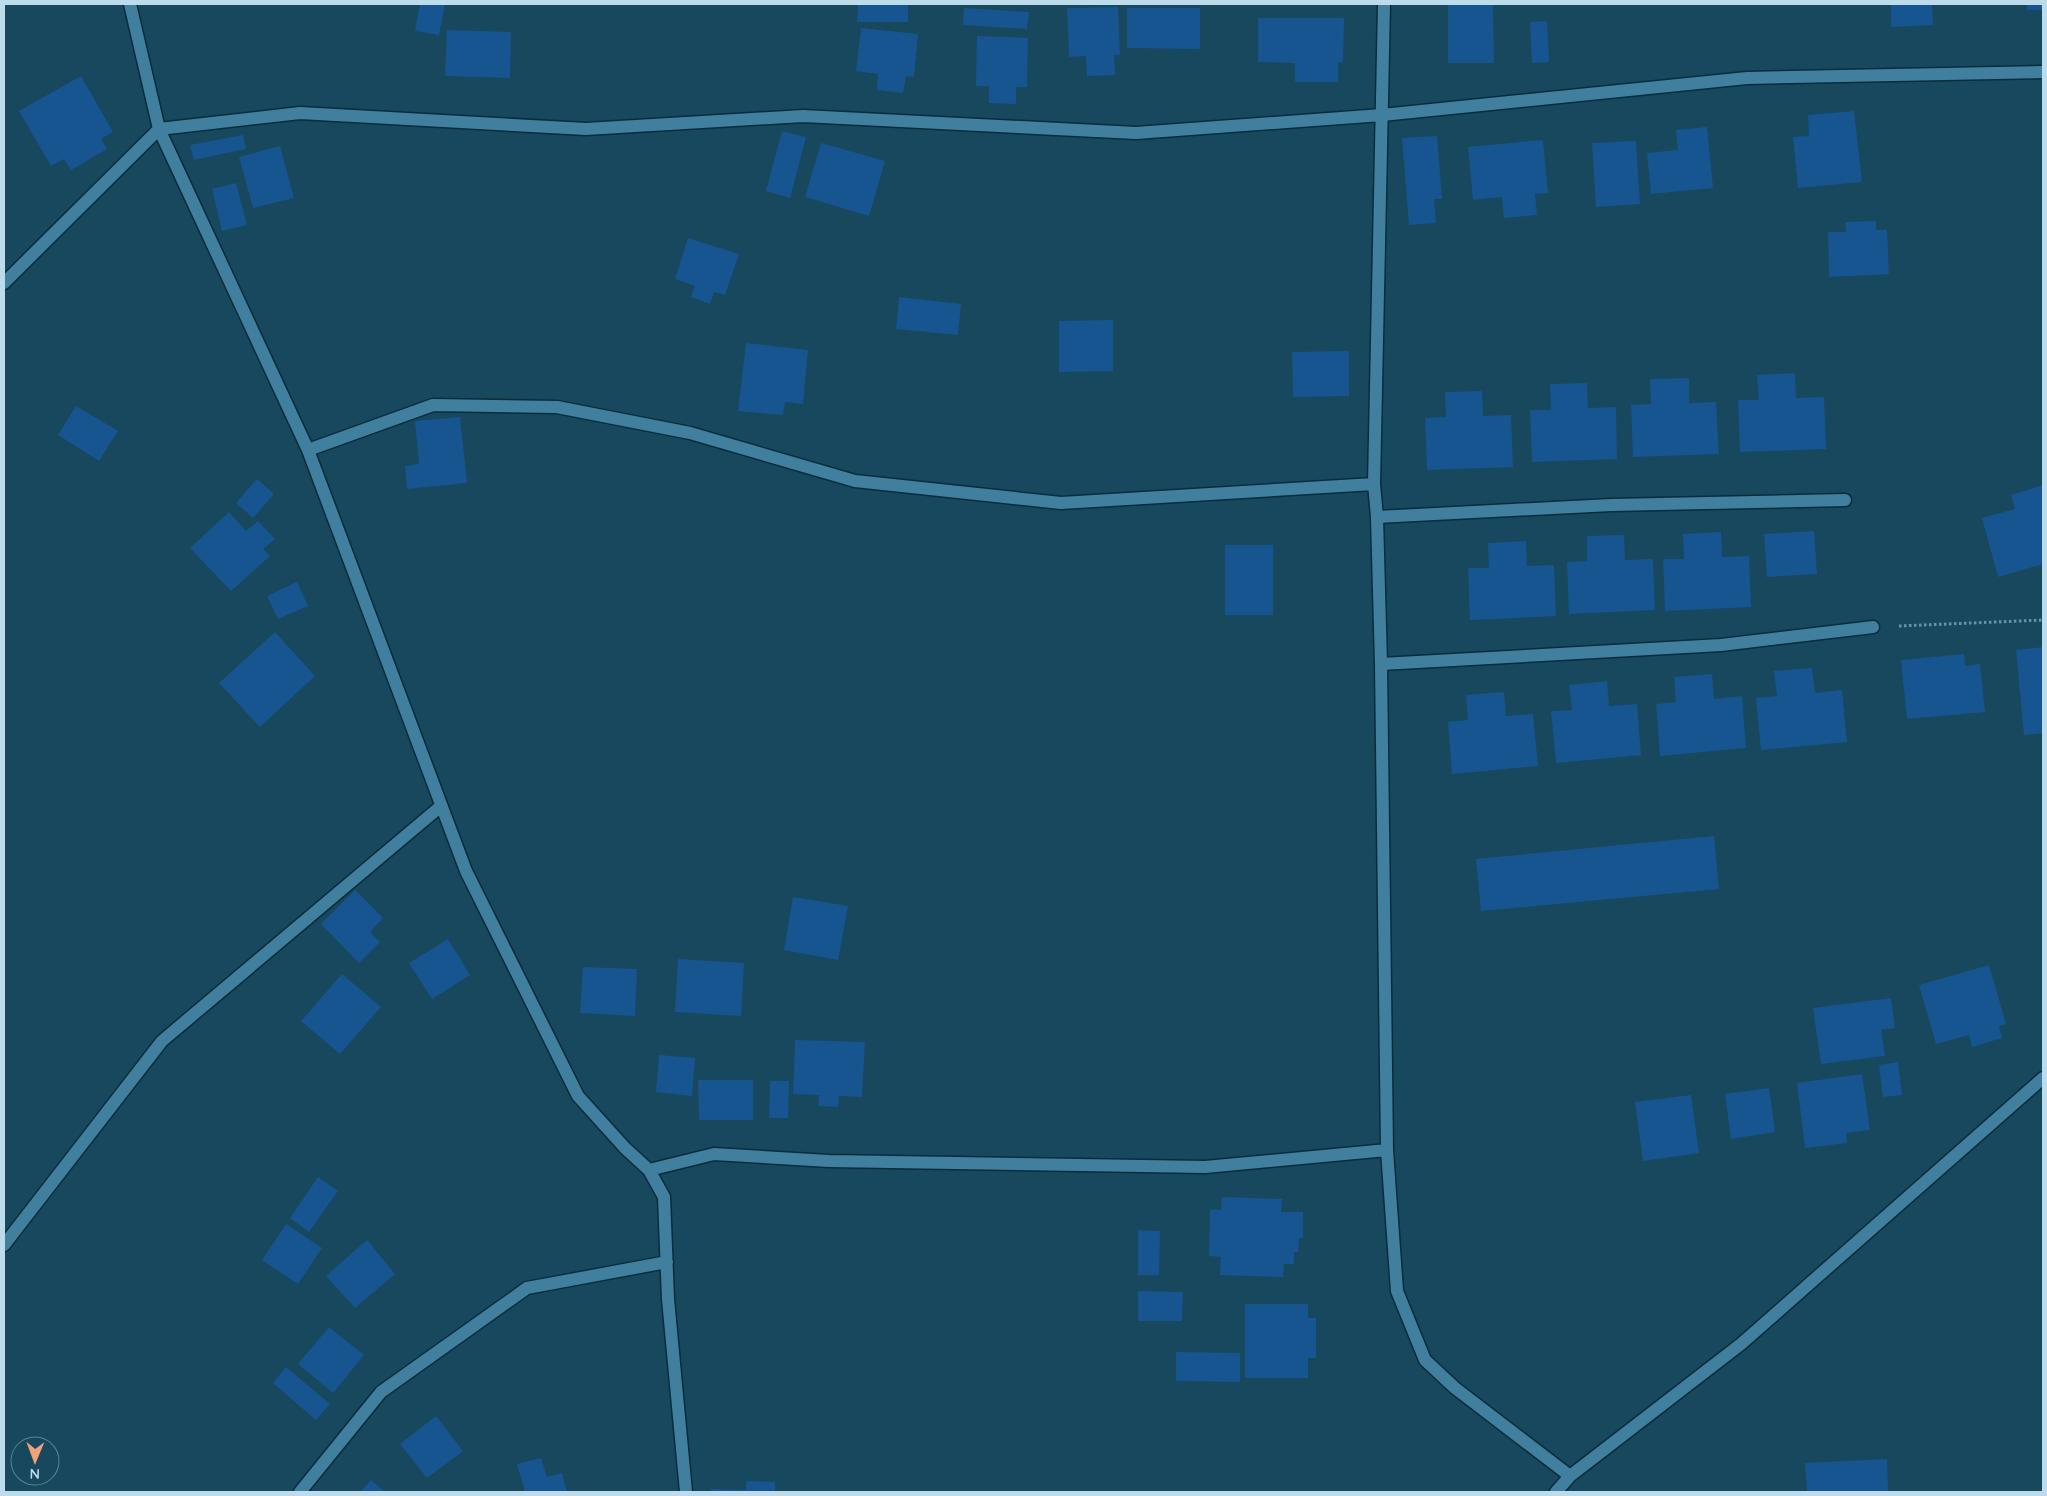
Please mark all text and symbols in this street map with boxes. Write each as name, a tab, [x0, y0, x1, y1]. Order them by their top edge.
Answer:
north arrow	[10, 1436, 60, 1486]
text: N	[29, 1465, 40, 1483]

